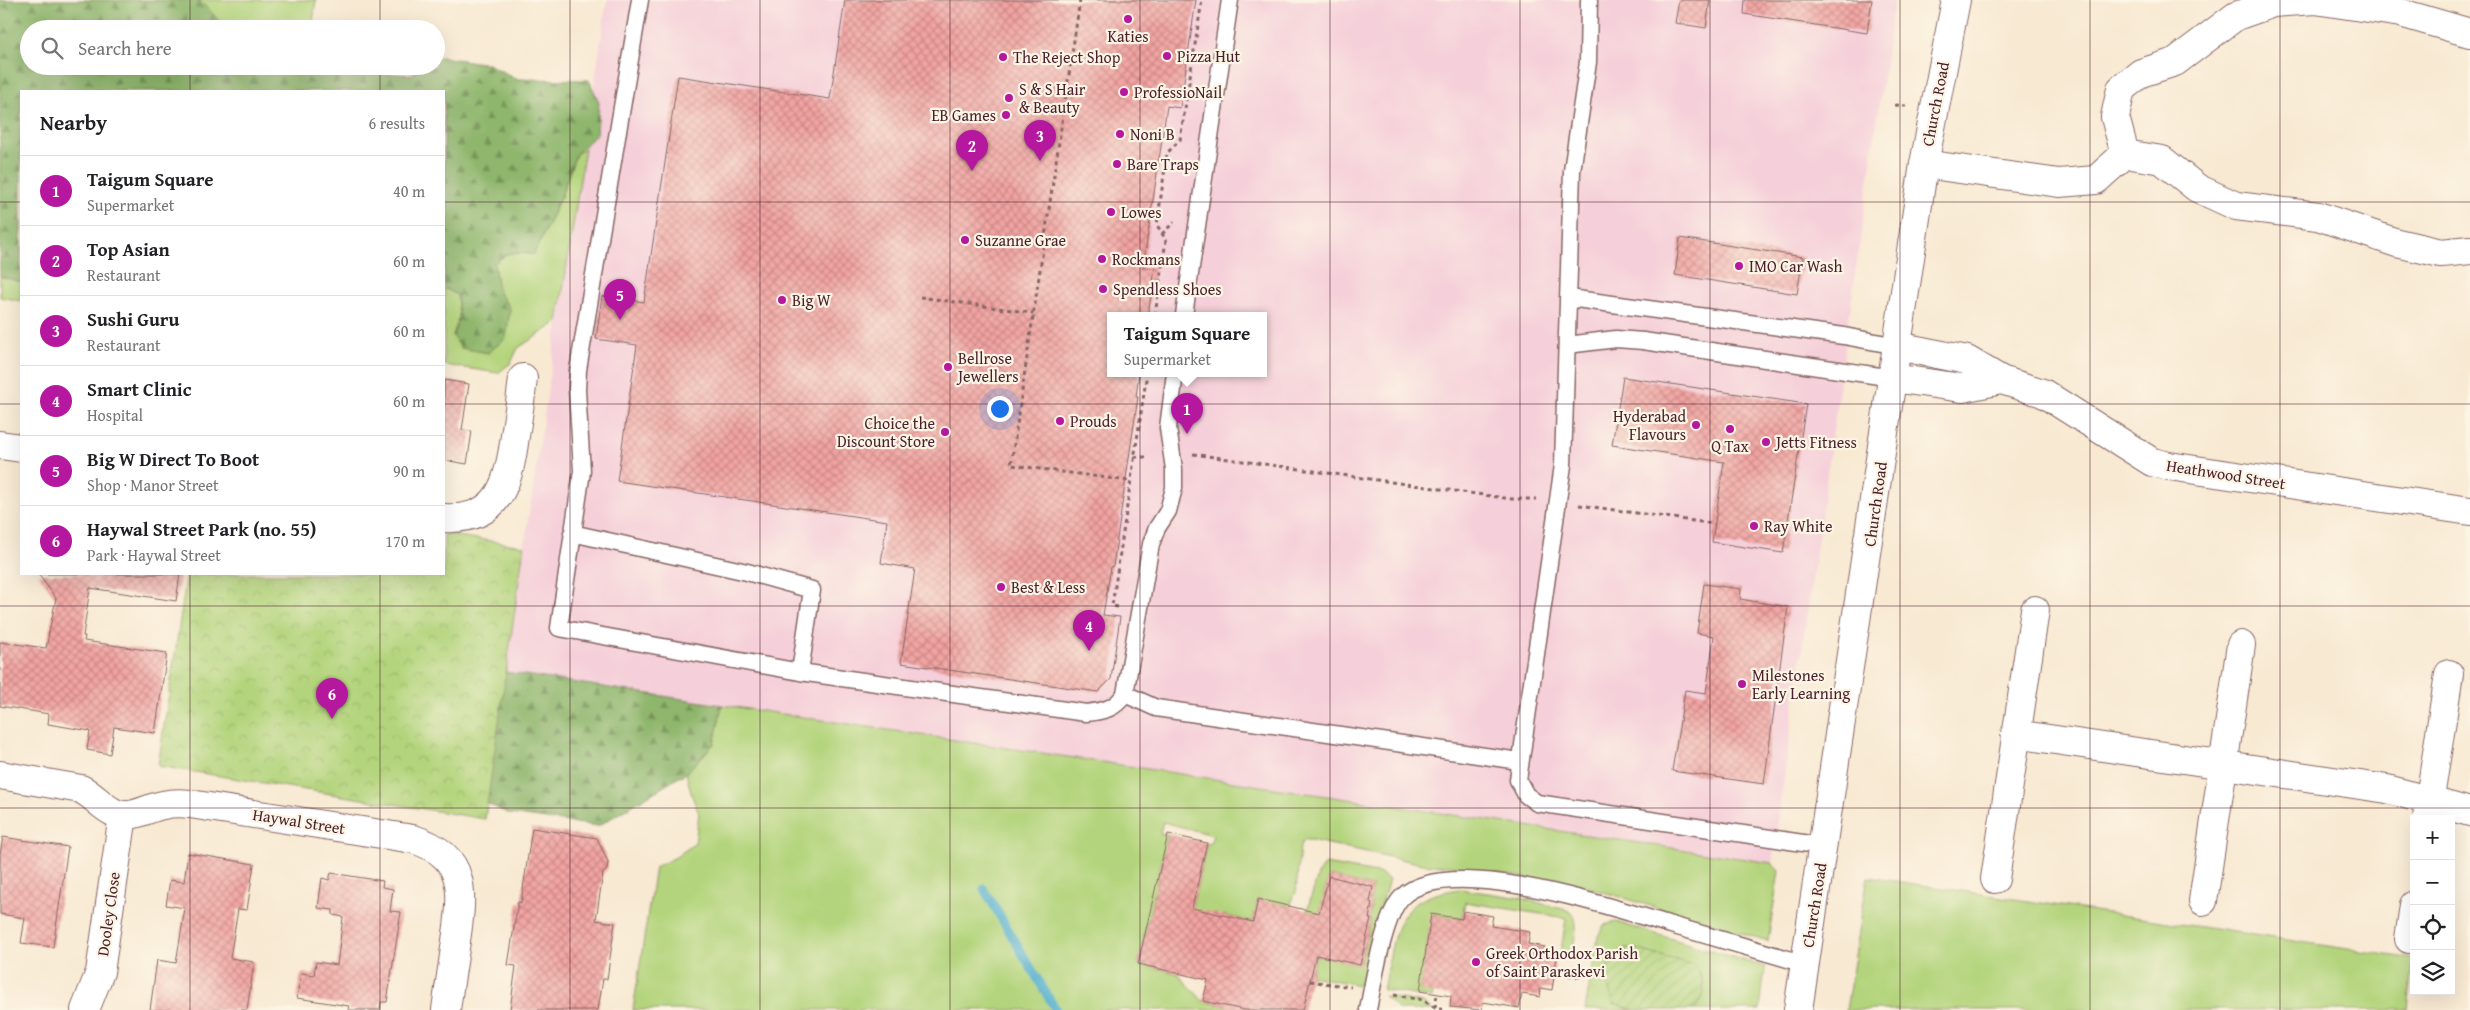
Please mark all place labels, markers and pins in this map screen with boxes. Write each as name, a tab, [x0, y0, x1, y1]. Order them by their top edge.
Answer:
marker: Katies	[1122, 13, 1134, 25]
place label: Katies	[1107, 24, 1149, 48]
place label: Pizza Hut	[1177, 44, 1240, 68]
place label: The Reject Shop	[1013, 45, 1121, 69]
marker: Pizza Hut	[1161, 50, 1173, 62]
marker: The Reject Shop	[997, 51, 1009, 63]
place label: S & S Hair & Beauty	[1019, 77, 1086, 119]
place label: ProfessioNail	[1134, 80, 1223, 104]
marker: ProfessioNail	[1118, 86, 1130, 98]
marker: S & S Hair & Beauty	[1003, 92, 1015, 104]
place label: EB Games	[931, 103, 996, 127]
marker: EB Games	[1000, 109, 1012, 121]
pin: 3	[1024, 120, 1056, 161]
place label: Noni B	[1130, 122, 1175, 146]
marker: Noni B	[1114, 128, 1126, 140]
pin: 2	[956, 130, 988, 171]
place label: Bare Traps	[1127, 152, 1199, 176]
marker: Bare Traps	[1111, 158, 1123, 170]
place label: Lowes	[1121, 200, 1162, 224]
marker: Lowes	[1105, 206, 1117, 218]
place label: Suzanne Grae	[975, 228, 1066, 252]
marker: Suzanne Grae	[959, 234, 971, 246]
place label: Rockmans	[1112, 247, 1180, 271]
marker: Rockmans	[1096, 253, 1108, 265]
place label: IMO Car Wash	[1749, 254, 1843, 278]
marker: IMO Car Wash	[1733, 260, 1745, 272]
place label: Spendless Shoes	[1113, 277, 1222, 301]
pin: 5	[604, 279, 636, 320]
marker: Spendless Shoes	[1097, 283, 1109, 295]
place label: Big W	[792, 288, 831, 312]
marker: Big W	[776, 294, 788, 306]
place label: Bellrose Jewellers	[956, 346, 1019, 388]
marker: Bellrose Jewellers	[942, 361, 954, 373]
pin: 1	[1171, 393, 1203, 434]
place label: Hyderabad Flavours	[1613, 404, 1686, 446]
place label: Prouds	[1070, 409, 1117, 433]
place label: Choice the Discount Store	[837, 411, 935, 453]
marker: Prouds	[1054, 415, 1066, 427]
marker: Hyderabad Flavours	[1690, 419, 1702, 431]
marker: Q Tax	[1724, 423, 1736, 435]
marker: Choice the Discount Store	[939, 426, 951, 438]
place label: Jetts Fitness	[1774, 430, 1857, 454]
place label: Q Tax	[1711, 434, 1750, 458]
marker: Jetts Fitness	[1760, 436, 1772, 448]
place label: Ray White	[1764, 514, 1833, 538]
marker: Ray White	[1748, 520, 1760, 532]
place label: Best & Less	[1011, 575, 1085, 599]
marker: Best & Less	[995, 581, 1007, 593]
pin: 4	[1073, 610, 1105, 651]
place label: Milestones Early Learning	[1752, 663, 1850, 705]
pin: 6	[316, 678, 348, 719]
marker: Milestones Early Learning	[1736, 678, 1748, 690]
place label: Greek Orthodox Parish of Saint Paraskevi	[1486, 941, 1638, 983]
marker: Greek Orthodox Parish of Saint Paraskevi	[1470, 956, 1482, 968]

